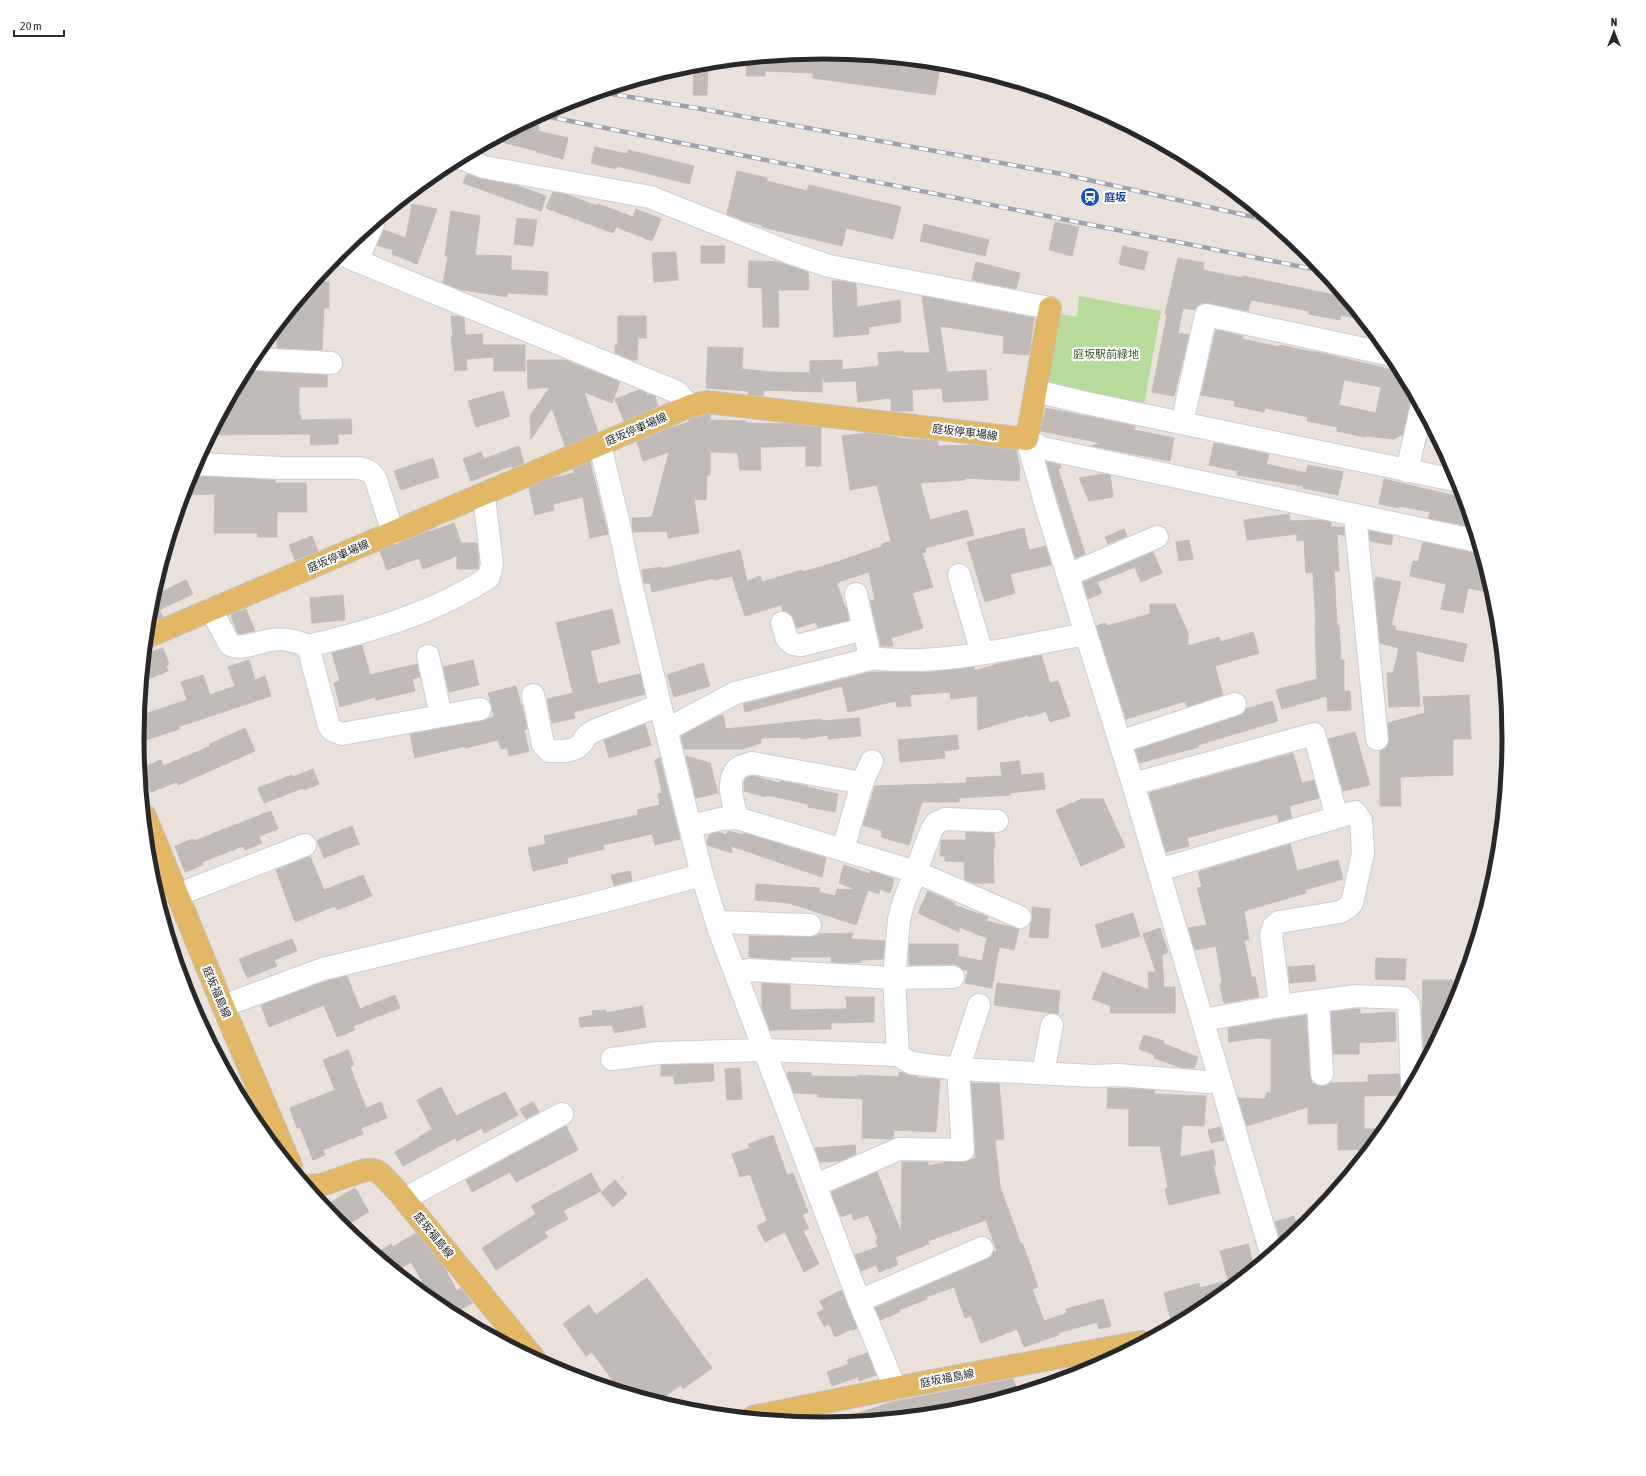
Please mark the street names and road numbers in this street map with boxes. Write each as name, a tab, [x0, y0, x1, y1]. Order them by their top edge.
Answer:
street label: 庭坂停車場線	[603, 411, 669, 447]
street label: 庭坂停車場線	[932, 422, 998, 442]
street label: 庭坂停車場線	[305, 538, 371, 574]
street label: 庭坂福島線	[201, 964, 233, 1020]
street label: 庭坂福島線	[412, 1210, 456, 1260]
street label: 庭坂福島線	[919, 1367, 975, 1389]

